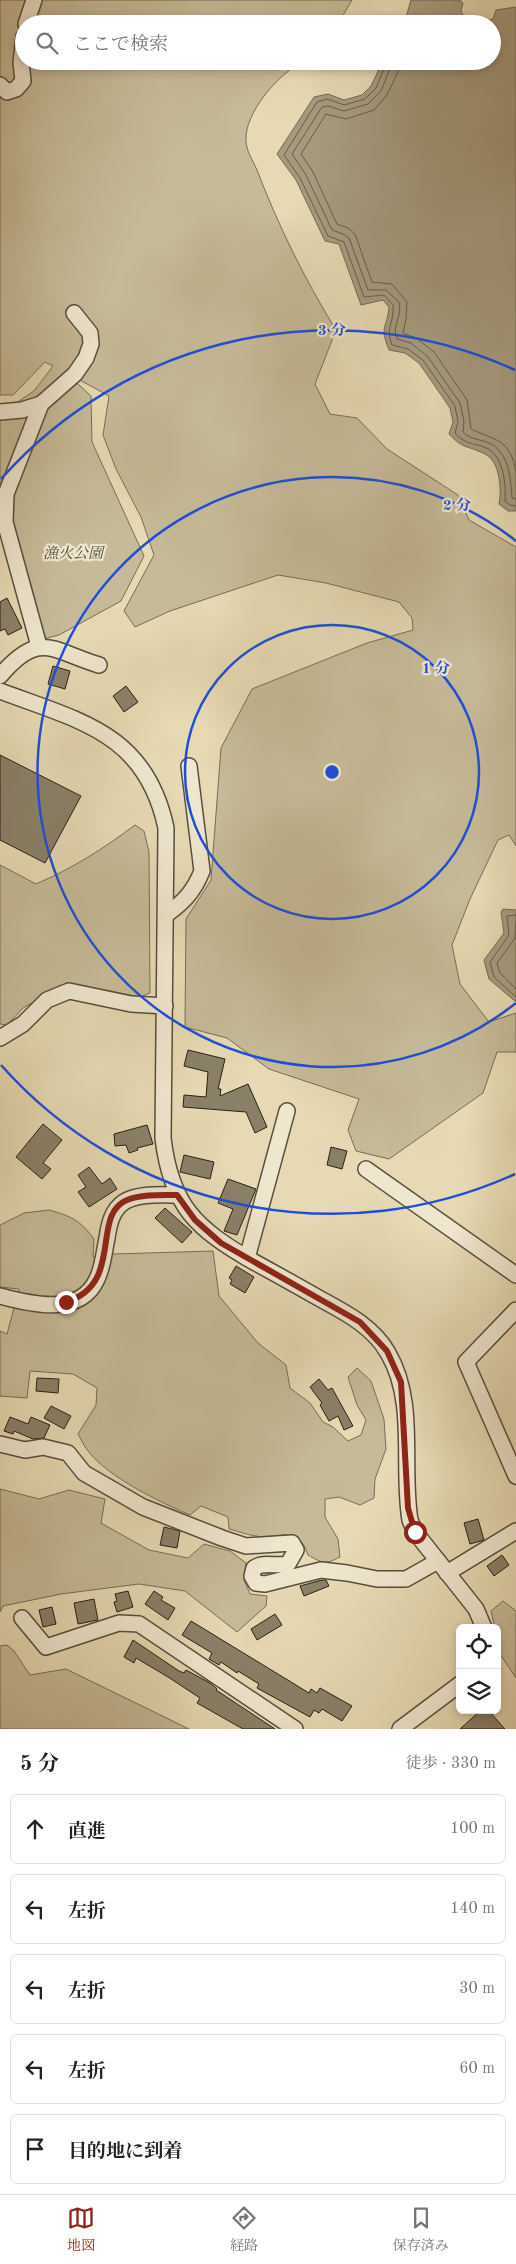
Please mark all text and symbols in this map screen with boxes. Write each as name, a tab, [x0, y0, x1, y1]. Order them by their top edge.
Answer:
search box	[15, 15, 501, 70]
icon: search	[33, 29, 61, 57]
text: ここで検索	[73, 36, 168, 55]
text: 3 分	[318, 322, 346, 339]
text: 2 分	[443, 497, 471, 514]
park label: 漁火公園	[43, 545, 106, 562]
text: 1 分	[422, 660, 450, 677]
centre of rings	[323, 763, 341, 781]
route end	[55, 1291, 78, 1314]
route start	[404, 1521, 427, 1544]
map controls	[456, 1624, 501, 1714]
button: locate	[456, 1624, 501, 1669]
button: layers	[456, 1669, 501, 1714]
text: 5 分	[20, 1754, 59, 1775]
text: 徒歩 · 330 m	[406, 1756, 496, 1772]
icon: ahead	[21, 1815, 49, 1843]
text: 100 m	[450, 1821, 495, 1837]
text: 直進	[68, 1823, 106, 1842]
icon: left	[21, 1895, 49, 1923]
text: 140 m	[450, 1901, 495, 1917]
text: 左折	[68, 1903, 106, 1922]
icon: left	[21, 1975, 49, 2003]
text: 30 m	[459, 1981, 495, 1997]
text: 左折	[68, 1983, 106, 2002]
icon: left	[21, 2055, 49, 2083]
text: 60 m	[459, 2061, 495, 2077]
text: 左折	[68, 2063, 106, 2082]
icon: arrive	[21, 2135, 49, 2163]
text: 目的地に到着	[68, 2143, 182, 2162]
tab: 地図	[67, 2204, 95, 2255]
tab: 経路	[230, 2204, 258, 2255]
tab: 保存済み	[393, 2204, 449, 2255]

